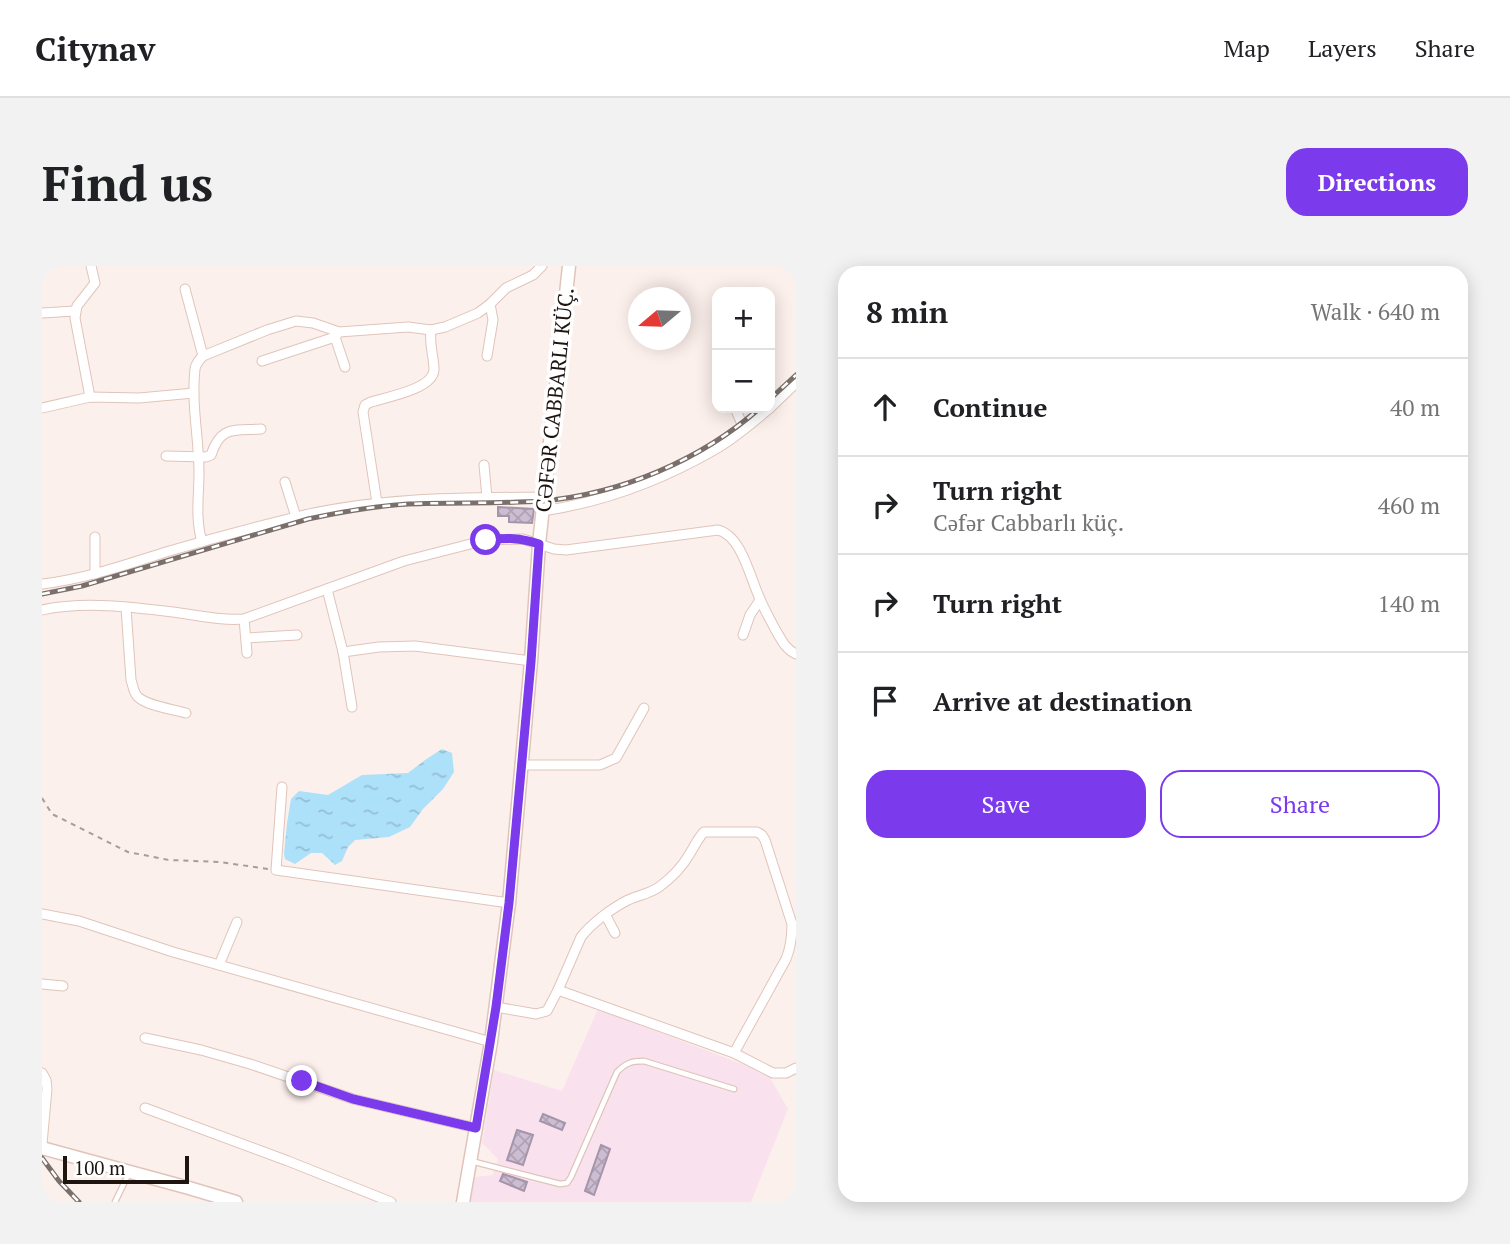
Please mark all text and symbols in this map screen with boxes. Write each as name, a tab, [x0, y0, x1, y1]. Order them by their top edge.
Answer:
text: Citynav	[35, 27, 155, 70]
text: Map	[1223, 32, 1270, 64]
text: Layers	[1308, 32, 1377, 64]
text: Share	[1415, 32, 1475, 64]
button: Directions	[1286, 148, 1468, 216]
text: Find us	[42, 150, 213, 215]
street label: CƏFƏR CABBARLI KÜÇ.	[528, 286, 580, 514]
north arrow	[628, 287, 691, 350]
map controls	[712, 287, 775, 413]
button: +	[712, 287, 775, 350]
text: 8 min	[866, 292, 948, 332]
text: Walk · 640 m	[1311, 296, 1440, 327]
button: −	[712, 350, 775, 413]
icon: ahead	[866, 388, 904, 426]
text: Continue	[933, 390, 1047, 424]
text: 40 m	[1390, 392, 1440, 423]
text: Turn right	[933, 473, 1062, 507]
icon: right	[866, 486, 904, 524]
text: 460 m	[1378, 490, 1440, 521]
text: Cəfər Cabbarlı küç.	[933, 507, 1124, 538]
route start	[470, 524, 501, 555]
icon: right	[866, 584, 904, 622]
text: Turn right	[933, 586, 1062, 620]
text: 140 m	[1378, 588, 1440, 619]
icon: arrive	[866, 682, 904, 720]
text: Arrive at destination	[933, 684, 1192, 718]
button: Save	[866, 770, 1146, 838]
button: Share	[1160, 770, 1440, 838]
route end	[286, 1065, 317, 1096]
scale bar	[63, 1153, 189, 1185]
text: 100 m	[74, 1155, 125, 1180]

